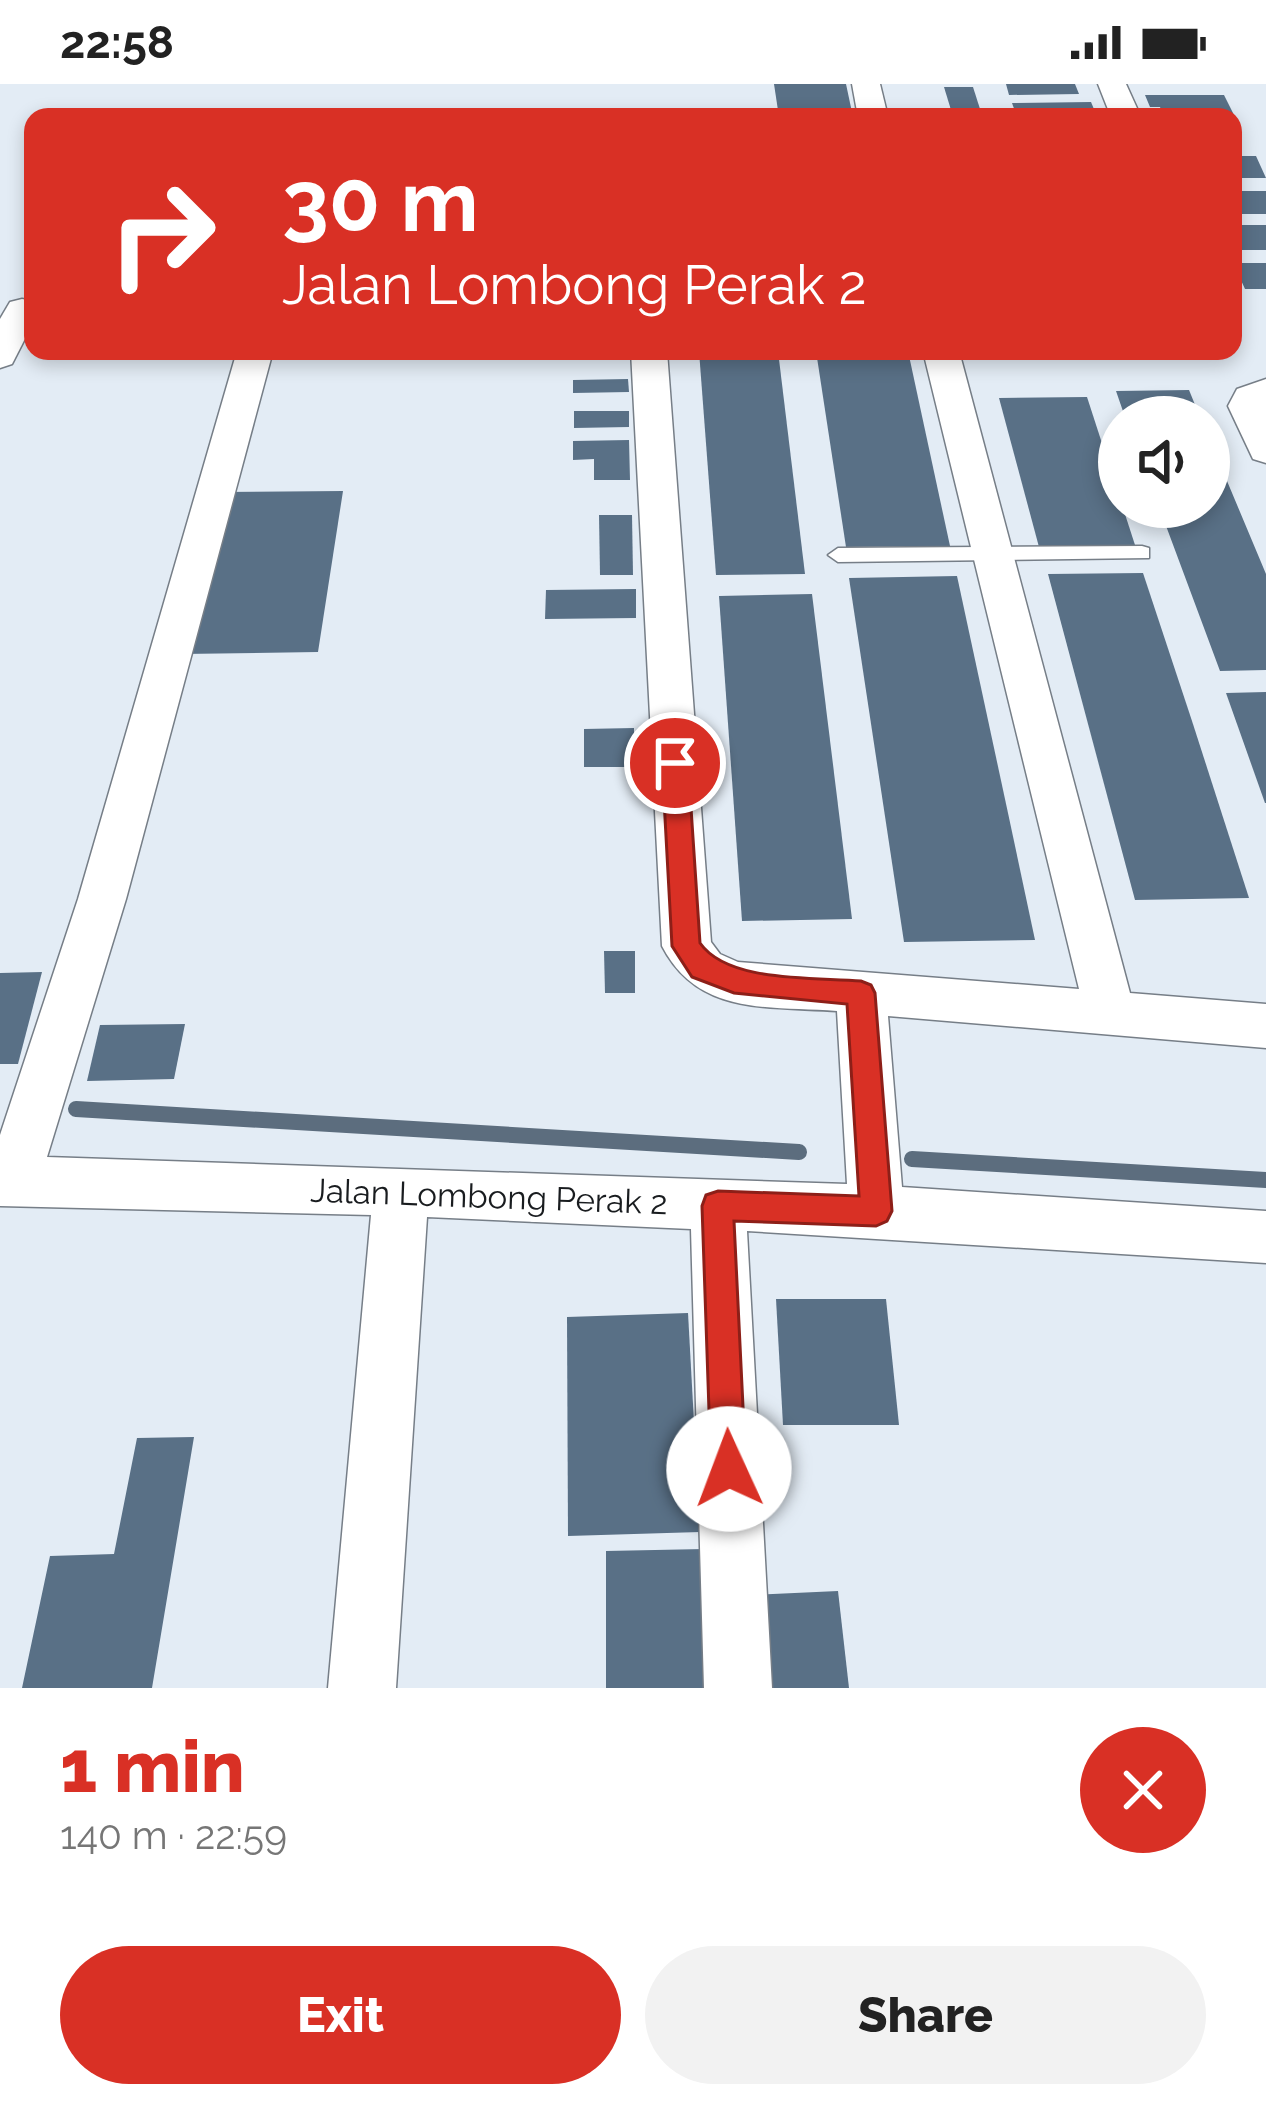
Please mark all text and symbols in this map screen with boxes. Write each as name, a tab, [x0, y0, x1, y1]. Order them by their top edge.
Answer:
text: 22:58	[60, 16, 174, 69]
text: 30 m	[282, 152, 479, 251]
icon: right	[84, 156, 240, 312]
text: Jalan Lombong Perak 2	[282, 253, 867, 317]
map controls	[1098, 396, 1230, 528]
button: sound	[1098, 396, 1230, 528]
pin	[624, 712, 726, 814]
icon: arrive	[642, 730, 708, 796]
street label: Jalan Lombong Perak 2	[310, 1171, 668, 1222]
position arrow	[666, 1406, 792, 1532]
text: 1 min	[60, 1724, 245, 1809]
button: close	[1080, 1727, 1206, 1853]
text: 140 m · 22:59	[60, 1812, 287, 1858]
button: Exit	[60, 1946, 621, 2084]
button: Share	[645, 1946, 1206, 2084]

